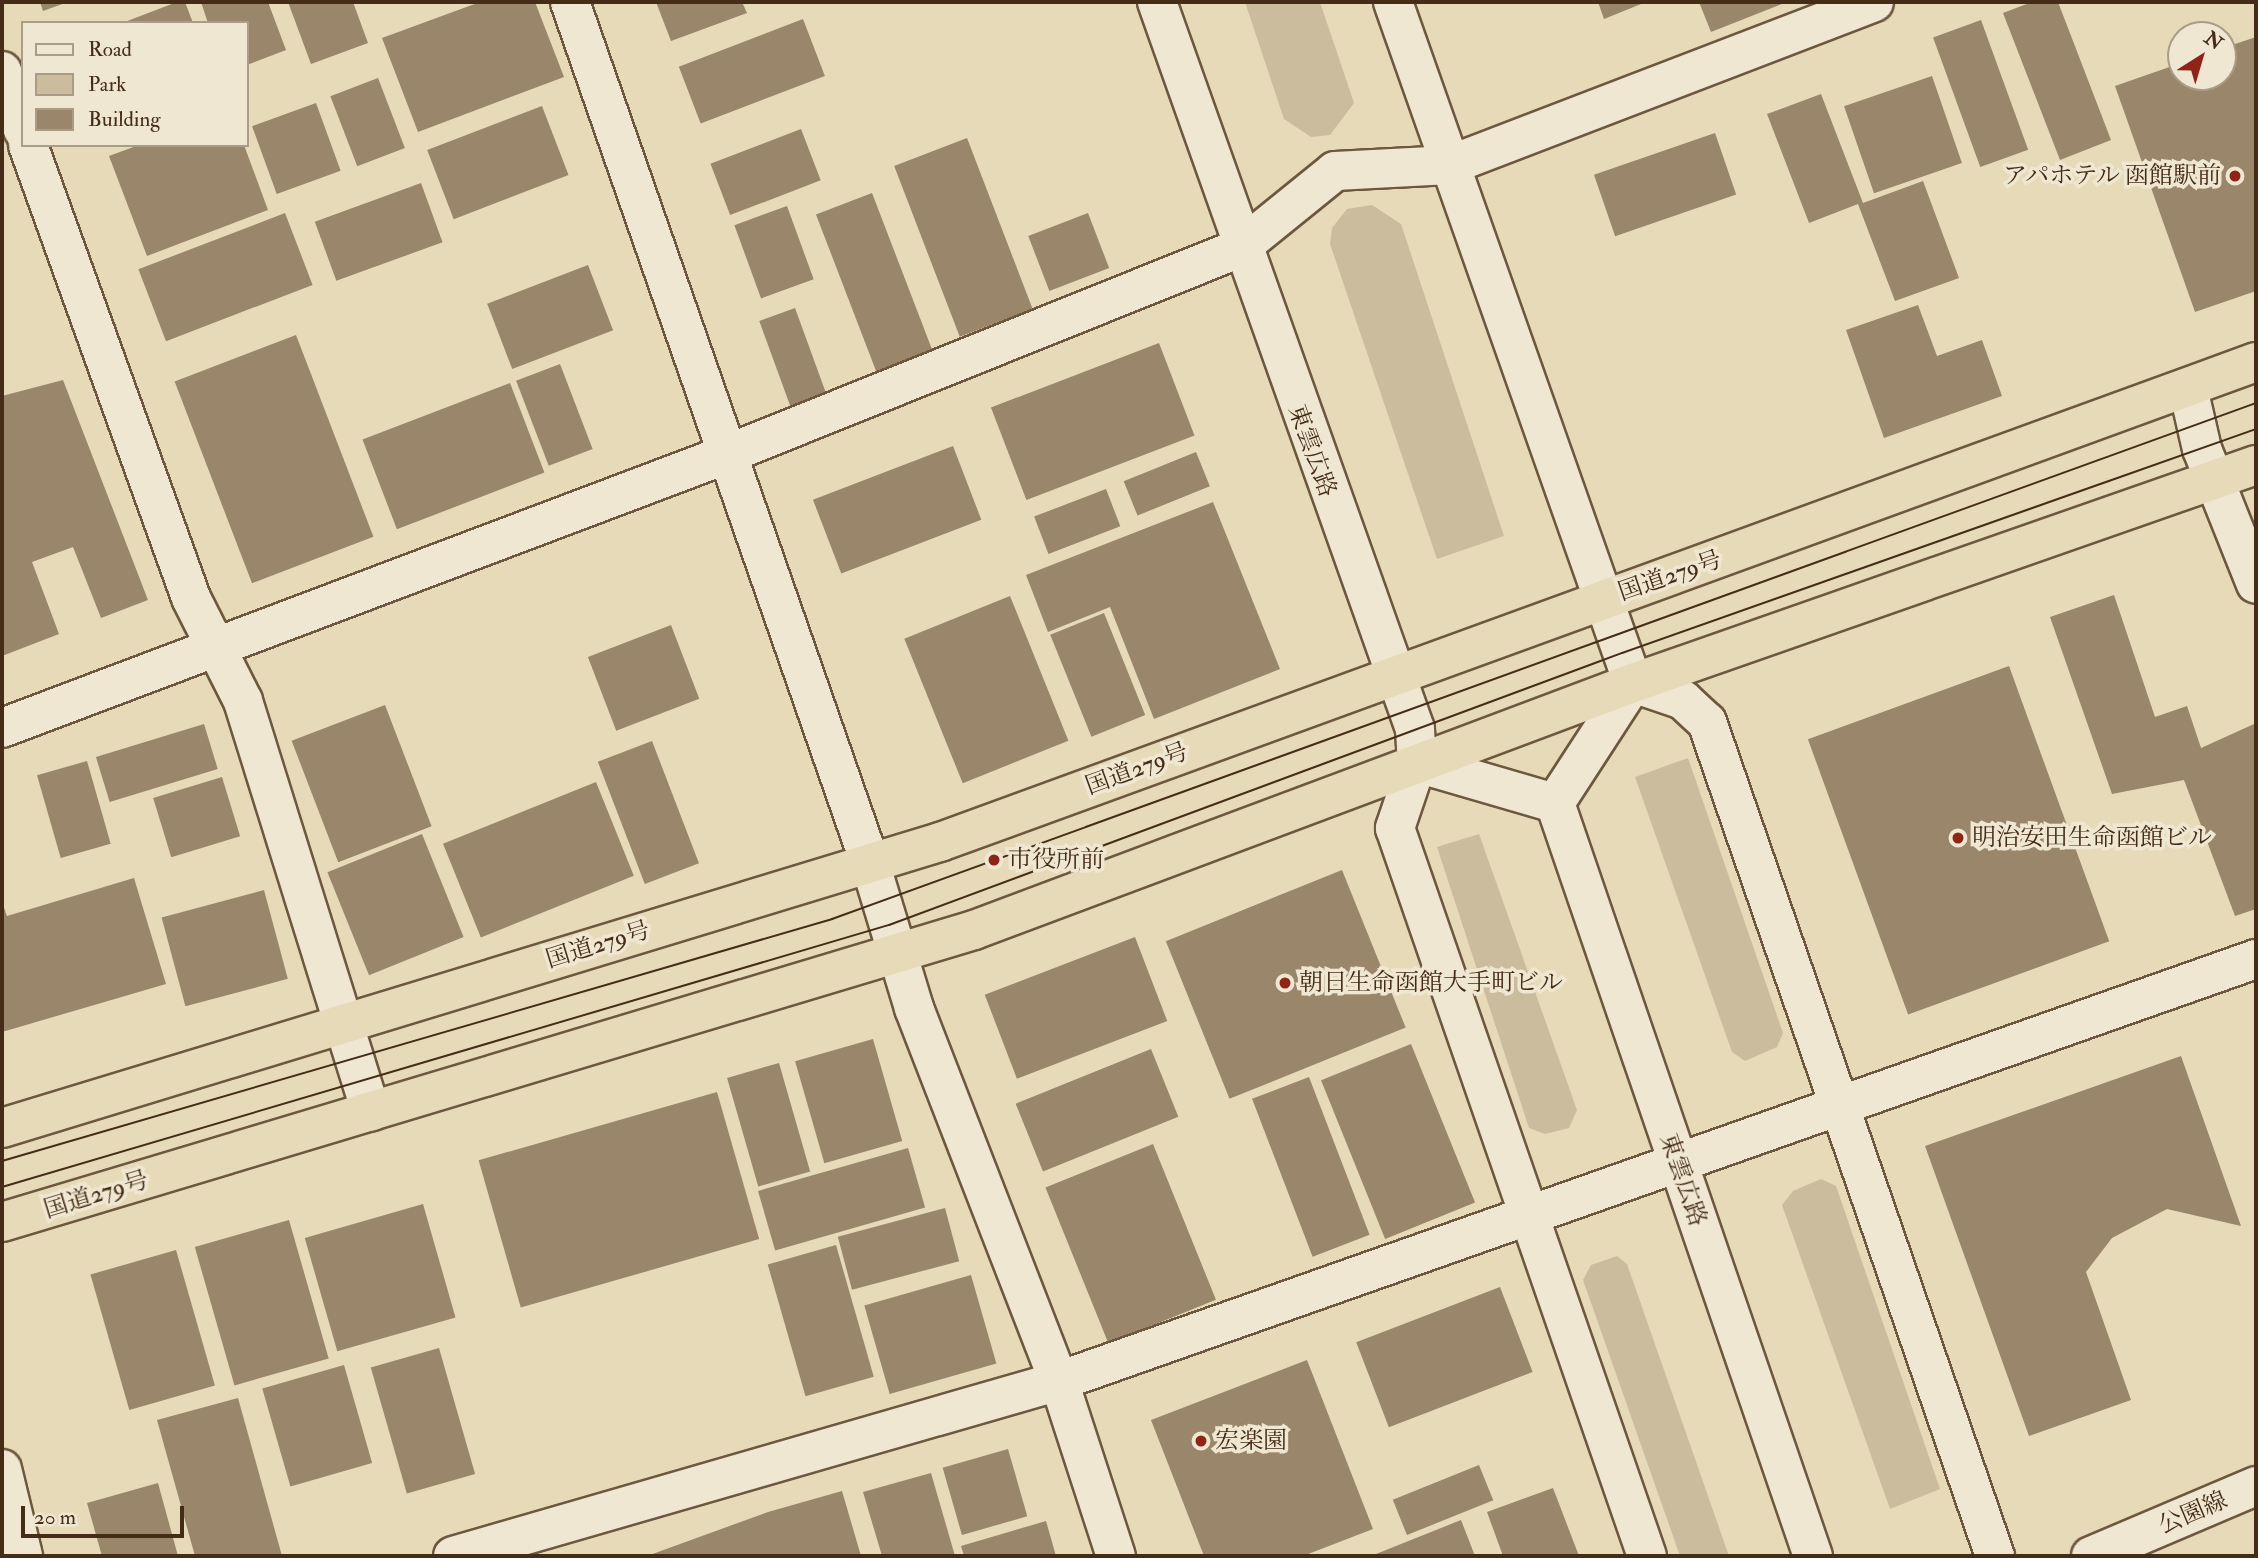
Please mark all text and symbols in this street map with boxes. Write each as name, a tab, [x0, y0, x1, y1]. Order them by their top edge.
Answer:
legend	[21, 21, 248, 147]
north arrow	[2167, 21, 2237, 91]
text: N	[2199, 26, 2227, 56]
text: Road	[88, 36, 132, 63]
text: Park	[88, 71, 126, 98]
text: Building	[88, 106, 161, 133]
place label: アパホテル 函館駅前	[2000, 162, 2221, 190]
marker: アパホテル 函館駅前	[2227, 168, 2243, 184]
street label: 東雲広路	[1282, 401, 1342, 501]
street label: 国道279号	[1615, 545, 1725, 607]
street label: 国道279号	[1082, 737, 1192, 801]
place label: 明治安田生命函館ビル	[1972, 824, 2212, 852]
marker: 明治安田生命函館ビル	[1950, 830, 1966, 846]
place label: 市役所前	[1008, 846, 1104, 874]
marker: 市役所前	[986, 852, 1002, 868]
street label: 国道279号	[542, 916, 654, 974]
place label: 朝日生命函館大手町ビル	[1299, 969, 1563, 997]
marker: 朝日生命函館大手町ビル	[1277, 975, 1293, 991]
street label: 東雲広路	[1654, 1130, 1712, 1230]
street label: 国道279号	[40, 1166, 152, 1224]
place label: 宏楽園	[1215, 1427, 1287, 1455]
marker: 宏楽園	[1193, 1433, 1209, 1449]
street label: 公園線	[2154, 1486, 2232, 1540]
scale bar	[24, 1492, 187, 1536]
text: 20 m	[34, 1504, 76, 1531]

